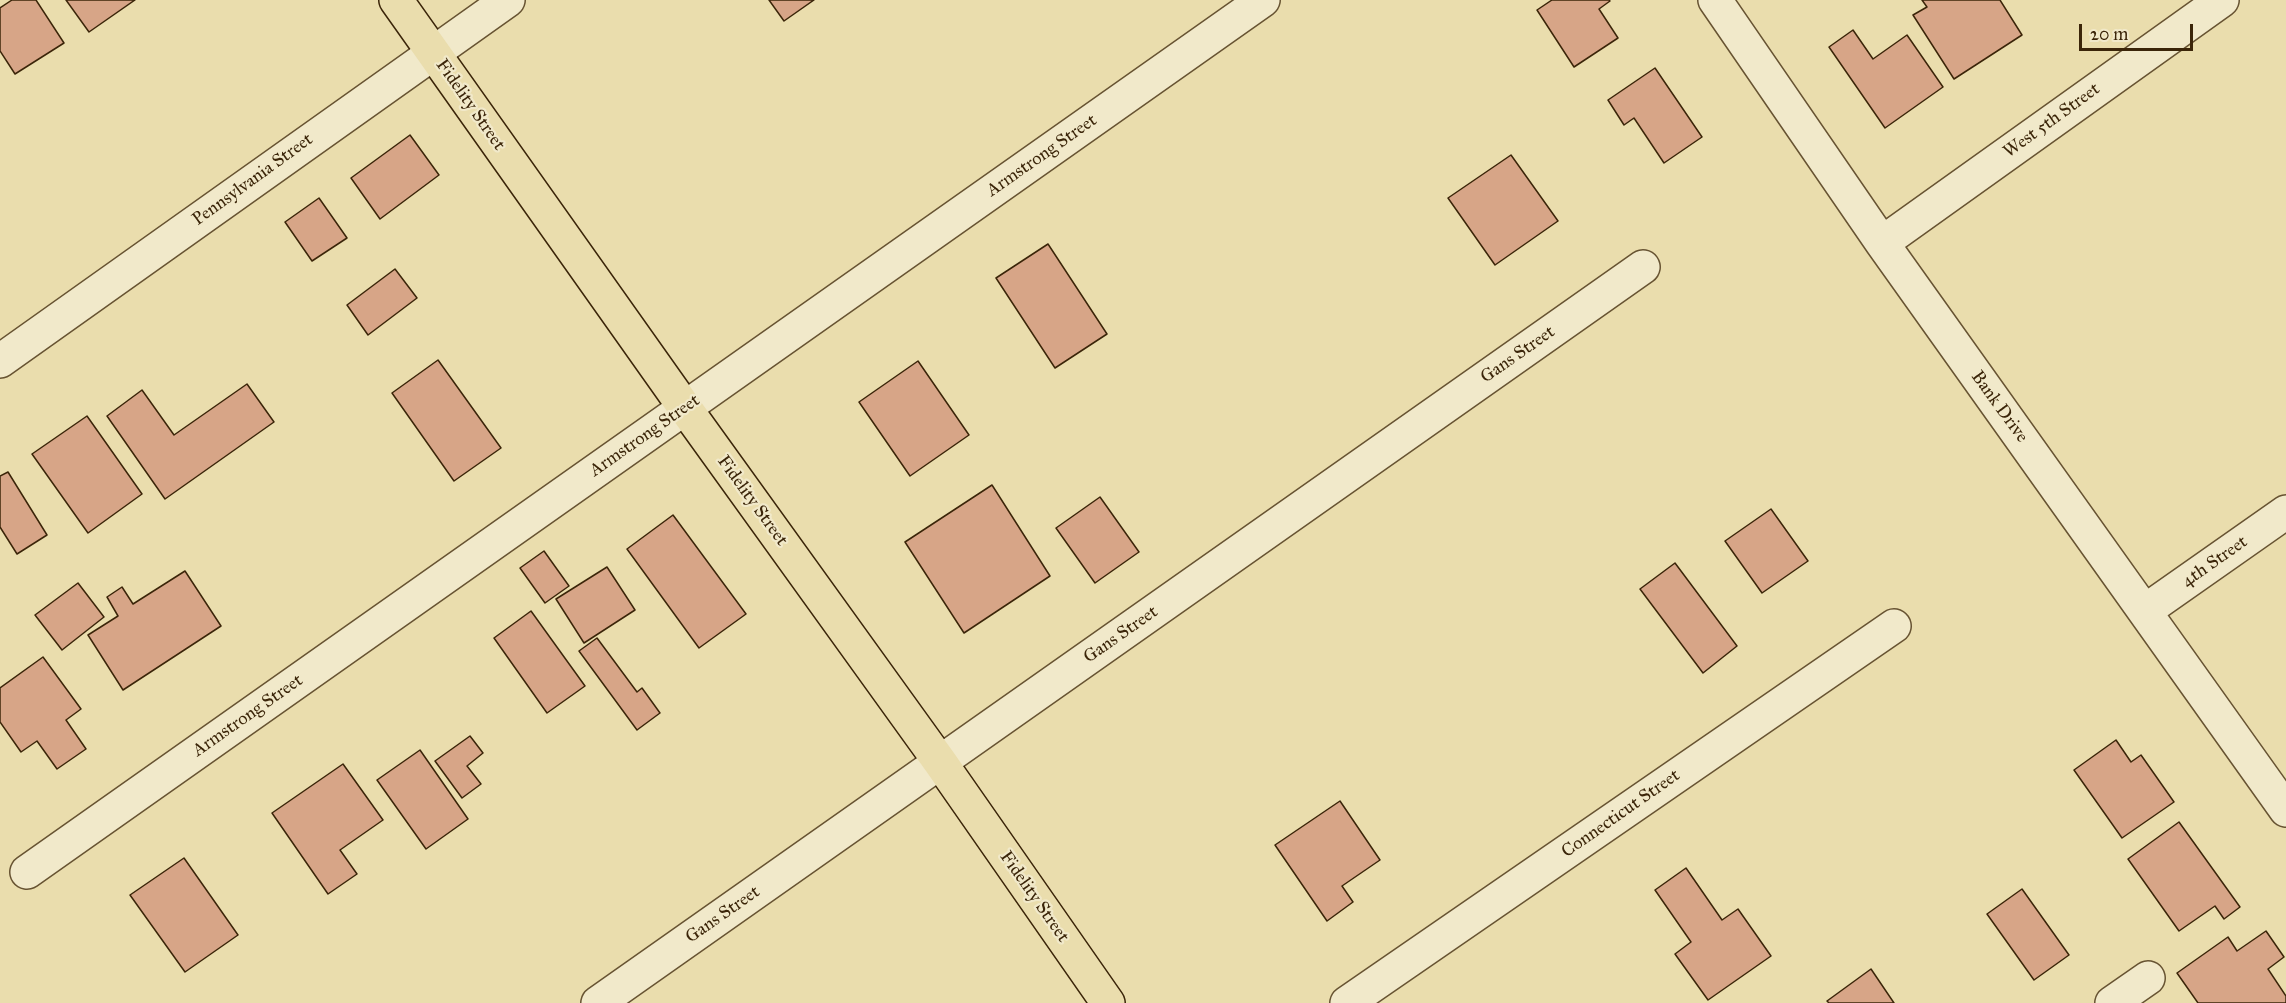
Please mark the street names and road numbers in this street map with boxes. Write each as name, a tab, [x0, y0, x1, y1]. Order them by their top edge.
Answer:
street label: Fidelity Street	[431, 55, 509, 155]
street label: West 5th Street	[2000, 79, 2104, 163]
street label: Armstrong Street	[983, 110, 1101, 202]
street label: Pennsylvania Street	[189, 129, 317, 231]
street label: Gans Street	[1477, 322, 1559, 388]
street label: Bank Drive	[1966, 367, 2032, 447]
street label: Armstrong Street	[586, 390, 704, 482]
street label: Fidelity Street	[712, 452, 792, 550]
street label: 4th Street	[2178, 532, 2252, 592]
street label: Gans Street	[1080, 602, 1162, 668]
street label: Armstrong Street	[189, 670, 307, 762]
street label: Connecticut Street	[1558, 765, 1684, 863]
street label: Fidelity Street	[995, 847, 1073, 947]
street label: Gans Street	[682, 882, 764, 948]

